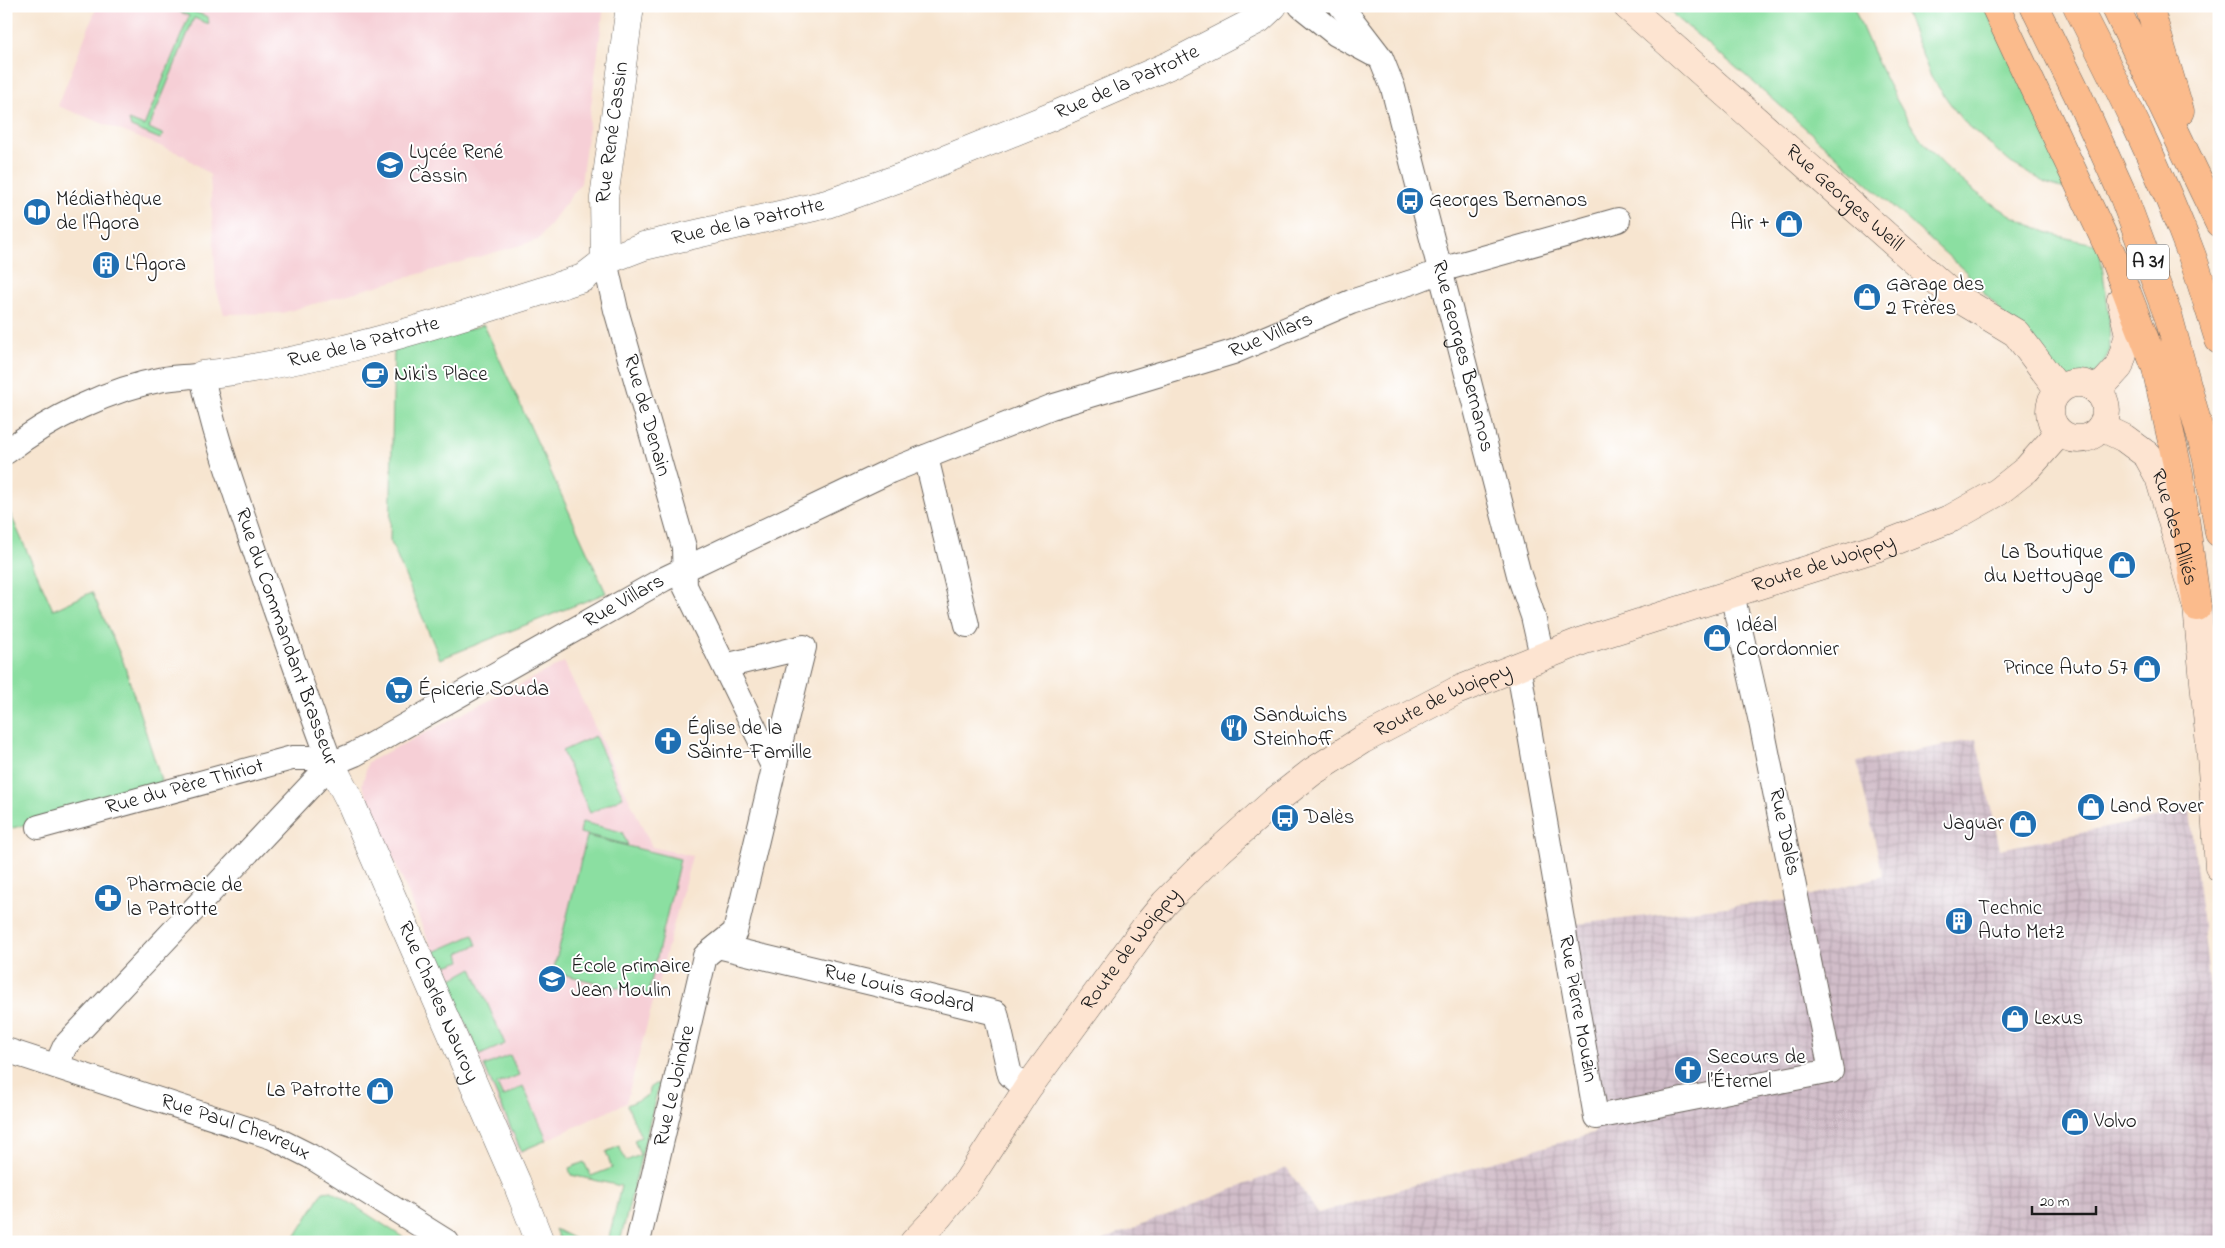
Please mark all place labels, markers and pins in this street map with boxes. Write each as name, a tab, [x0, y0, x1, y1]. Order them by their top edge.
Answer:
place label: Lycée René Cassin	[409, 138, 504, 192]
school or university icon: Lycée René Cassin	[375, 150, 405, 180]
place label: Médiathèque de l'Agora	[56, 185, 162, 241]
bus stop icon: Georges Bernanos	[1395, 186, 1425, 216]
place label: Georges Bernanos	[1429, 186, 1588, 218]
library icon: Médiathèque de l'Agora	[22, 197, 52, 227]
place label: Air +	[1730, 209, 1770, 239]
shop icon: Air +	[1774, 209, 1804, 239]
building icon: L'Agora	[91, 250, 121, 280]
place label: L'Agora	[125, 250, 186, 282]
place label: Garage des 2 Frères	[1886, 270, 1984, 324]
shop icon: Garage des 2 Frères	[1852, 282, 1882, 312]
cafe icon: Niki's Place	[360, 360, 390, 390]
place label: Niki's Place	[394, 360, 488, 390]
place label: La Boutique du Nettoyage	[1984, 538, 2104, 594]
shop icon: La Boutique du Nettoyage	[2107, 550, 2137, 580]
place label: Idéal Coordonnier	[1736, 611, 1839, 665]
shop icon: Idéal Coordonnier	[1702, 623, 1732, 653]
place label: Prince Auto 57	[2004, 654, 2128, 684]
shop icon: Prince Auto 57	[2132, 654, 2162, 684]
supermarket icon: Épicerie Souda	[384, 675, 414, 705]
place label: Épicerie Souda	[418, 675, 549, 705]
place label: Sandwichs Steinhoff	[1253, 701, 1348, 755]
restaurant icon: Sandwichs Steinhoff	[1219, 713, 1249, 743]
place label: Église de la Sainte-Famille	[687, 714, 812, 768]
church icon: Église de la Sainte-Famille	[653, 726, 683, 756]
shop icon: Land Rover	[2076, 792, 2106, 822]
place label: Land Rover	[2110, 792, 2204, 822]
bus stop icon: Dalès	[1270, 803, 1300, 833]
place label: Dalès	[1303, 803, 1354, 833]
place label: Jaguar	[1943, 809, 2004, 841]
shop icon: Jaguar	[2008, 809, 2038, 839]
place label: Pharmacie de la Patrotte	[127, 871, 243, 925]
pharmacy icon: Pharmacie de la Patrotte	[93, 883, 123, 913]
place label: Technic Auto Metz	[1978, 894, 2064, 948]
building icon: Technic Auto Metz	[1944, 906, 1974, 936]
place label: École primaire Jean Moulin	[571, 952, 691, 1006]
school or university icon: École primaire Jean Moulin	[537, 964, 567, 994]
shop icon: Lexus	[2000, 1004, 2030, 1034]
place label: Lexus	[2034, 1004, 2083, 1034]
place label: Secours de l’Éternel	[1707, 1043, 1806, 1097]
church icon: Secours de l’Éternel	[1673, 1055, 1703, 1085]
place label: La Patrotte	[266, 1076, 362, 1106]
shop icon: La Patrotte	[365, 1076, 395, 1106]
shop icon: Volvo	[2060, 1107, 2090, 1137]
place label: Volvo	[2093, 1107, 2137, 1137]

